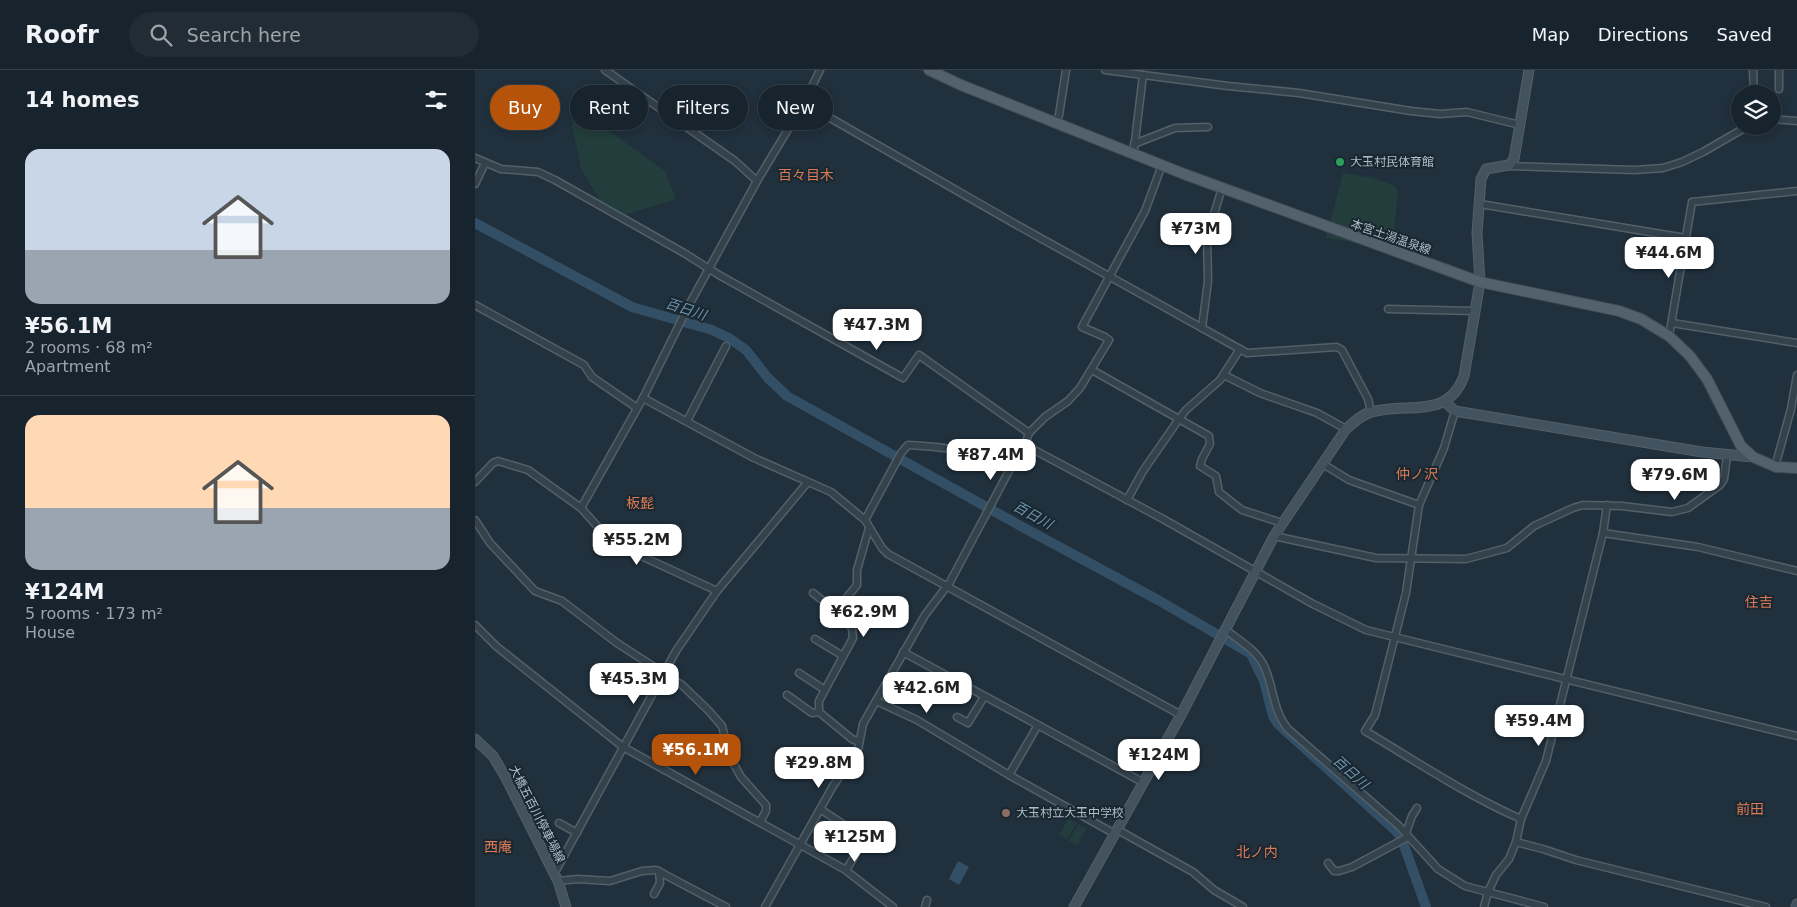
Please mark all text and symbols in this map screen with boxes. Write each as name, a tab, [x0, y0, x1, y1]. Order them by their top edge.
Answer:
search box	[129, 12, 479, 57]
text: Roofr	[25, 21, 99, 49]
icon: search	[147, 21, 175, 49]
text: Search here	[187, 24, 301, 46]
text: Map	[1532, 24, 1570, 45]
text: Directions	[1598, 24, 1688, 45]
text: Saved	[1716, 24, 1772, 45]
chip: Buy	[490, 85, 560, 130]
chip: Rent	[570, 85, 648, 130]
chip: Filters	[658, 85, 748, 130]
chip: New	[758, 85, 833, 130]
map controls	[1731, 85, 1781, 135]
button: layers	[1731, 85, 1781, 135]
icon: filters	[422, 86, 450, 114]
text: 14 homes	[25, 88, 140, 112]
place label: 大玉村民体育館	[1350, 155, 1434, 169]
marker: 大玉村民体育館	[1334, 156, 1346, 168]
district label: 百々目木	[778, 167, 834, 183]
icon: home	[193, 182, 283, 272]
pin: ¥73M	[1166, 212, 1226, 255]
street label: 本宮土湯温泉線	[1349, 217, 1433, 257]
text: ¥73M	[1171, 219, 1221, 238]
pin: ¥44.6M	[1628, 236, 1710, 279]
text: ¥44.6M	[1636, 243, 1702, 262]
water label: 百日川	[664, 295, 710, 324]
pin: ¥47.3M	[836, 308, 918, 351]
text: ¥56.1M	[25, 314, 112, 338]
text: ¥47.3M	[844, 315, 910, 334]
text: 2 rooms · 68 m²	[25, 338, 153, 357]
text: Apartment	[25, 357, 111, 376]
pin: ¥87.4M	[950, 438, 1032, 481]
text: ¥87.4M	[958, 445, 1024, 464]
icon: home	[193, 447, 283, 537]
pin: ¥79.6M	[1634, 458, 1716, 501]
text: ¥79.6M	[1642, 465, 1708, 484]
district label: 仲ノ沢	[1396, 466, 1438, 482]
district label: 板髭	[626, 495, 654, 511]
water label: 百日川	[1011, 498, 1057, 533]
pin: ¥55.2M	[596, 524, 678, 566]
text: ¥55.2M	[604, 530, 670, 549]
text: ¥124M	[25, 580, 104, 604]
district label: 住吉	[1745, 594, 1773, 610]
pin: ¥62.9M	[823, 596, 905, 638]
text: ¥62.9M	[831, 602, 897, 621]
text: 5 rooms · 173 m²	[25, 604, 163, 623]
text: House	[25, 623, 75, 642]
pin: ¥45.3M	[593, 662, 675, 705]
text: ¥45.3M	[601, 669, 667, 688]
pin: ¥42.6M	[886, 672, 968, 714]
text: ¥42.6M	[894, 678, 960, 697]
pin: ¥59.4M	[1498, 704, 1580, 747]
text: ¥59.4M	[1506, 711, 1572, 730]
pin: ¥56.1M	[655, 734, 737, 776]
pin: ¥124M	[1124, 738, 1194, 781]
text: ¥56.1M	[663, 740, 729, 759]
text: ¥124M	[1129, 745, 1189, 764]
pin: ¥29.8M	[778, 746, 860, 789]
water label: 百日川	[1330, 752, 1373, 793]
text: ¥29.8M	[786, 753, 852, 772]
street label: 大橋五百川停車場線	[506, 763, 568, 865]
district label: 前田	[1736, 801, 1764, 817]
place label: 大玉村立大玉中学校	[1016, 806, 1124, 820]
marker: 大玉村立大玉中学校	[1000, 807, 1012, 819]
pin: ¥125M	[820, 820, 890, 863]
text: ¥125M	[825, 827, 885, 846]
district label: 西庵	[484, 839, 512, 855]
district label: 北ノ内	[1236, 844, 1278, 860]

